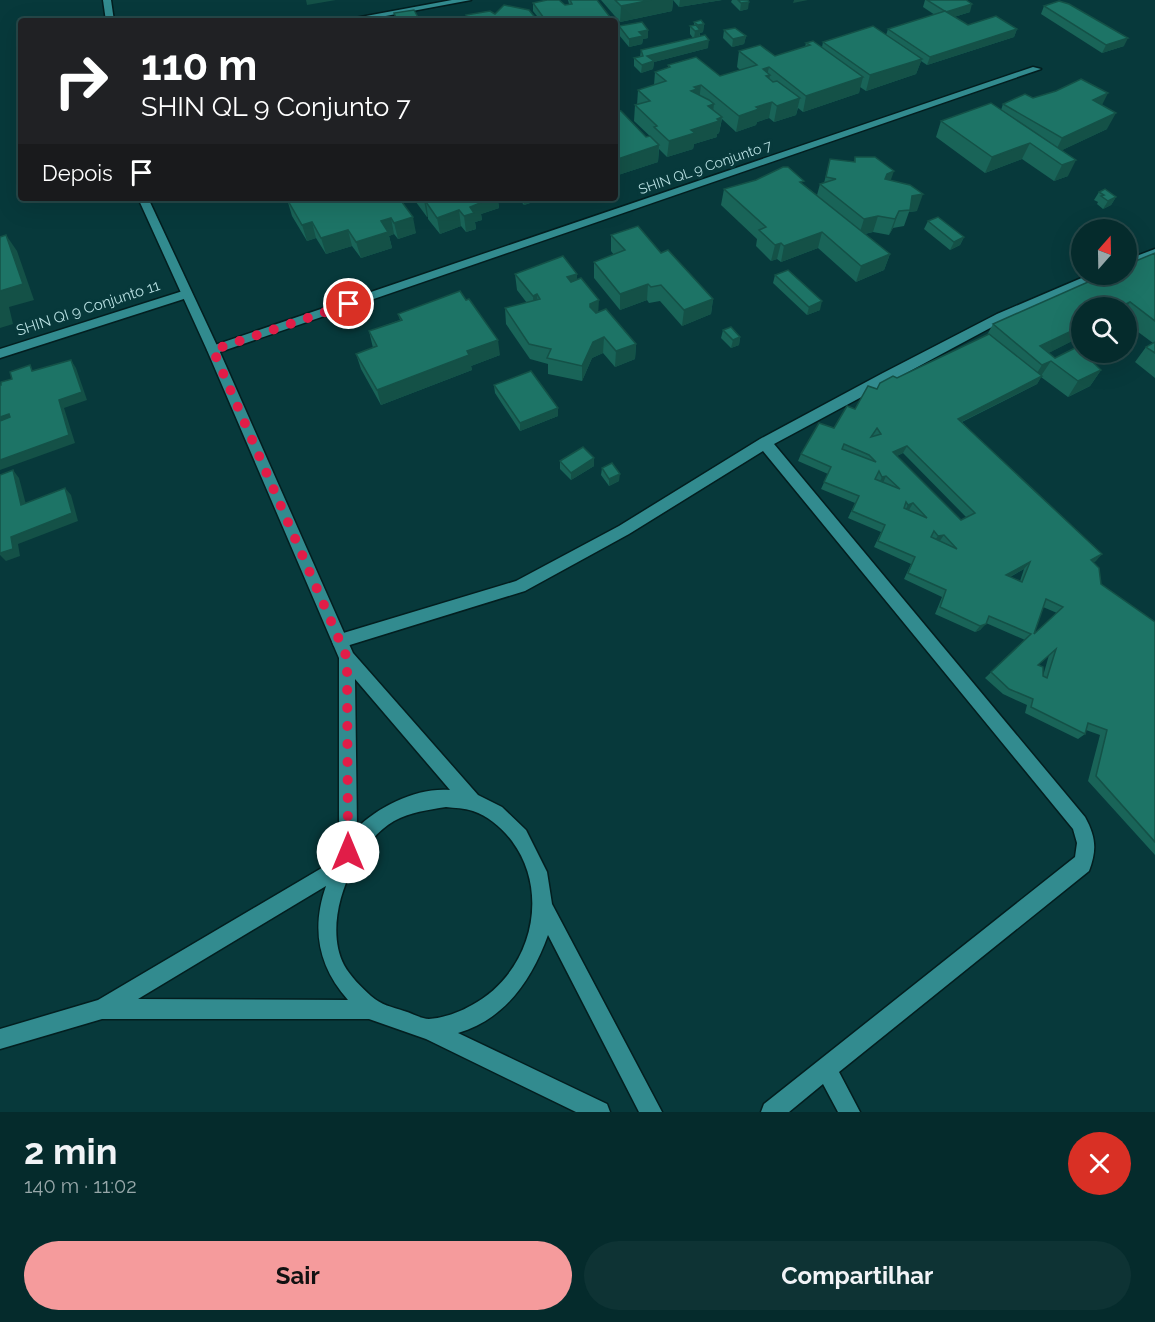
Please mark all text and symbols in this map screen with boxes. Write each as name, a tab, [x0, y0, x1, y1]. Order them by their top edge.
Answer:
text: 110 m	[141, 41, 257, 90]
icon: right	[42, 42, 120, 120]
text: SHIN QL 9 Conjunto 7	[141, 91, 411, 122]
street label: SHIN QL 9 Conjunto 7	[636, 137, 774, 197]
icon: arrive	[125, 156, 158, 189]
text: Depois	[42, 160, 113, 186]
north arrow	[1071, 219, 1137, 285]
map controls	[1071, 219, 1137, 363]
street label: SHIN QI 9 Conjunto 11	[14, 276, 163, 340]
pin	[323, 278, 374, 329]
icon: arrive	[332, 287, 365, 320]
button: search	[1071, 297, 1137, 363]
position arrow	[316, 820, 380, 884]
text: 2 min	[24, 1130, 117, 1172]
button: close	[1068, 1132, 1131, 1195]
text: 140 m · 11:02	[24, 1174, 137, 1198]
button: Sair	[24, 1241, 572, 1310]
button: Compartilhar	[584, 1241, 1131, 1310]

